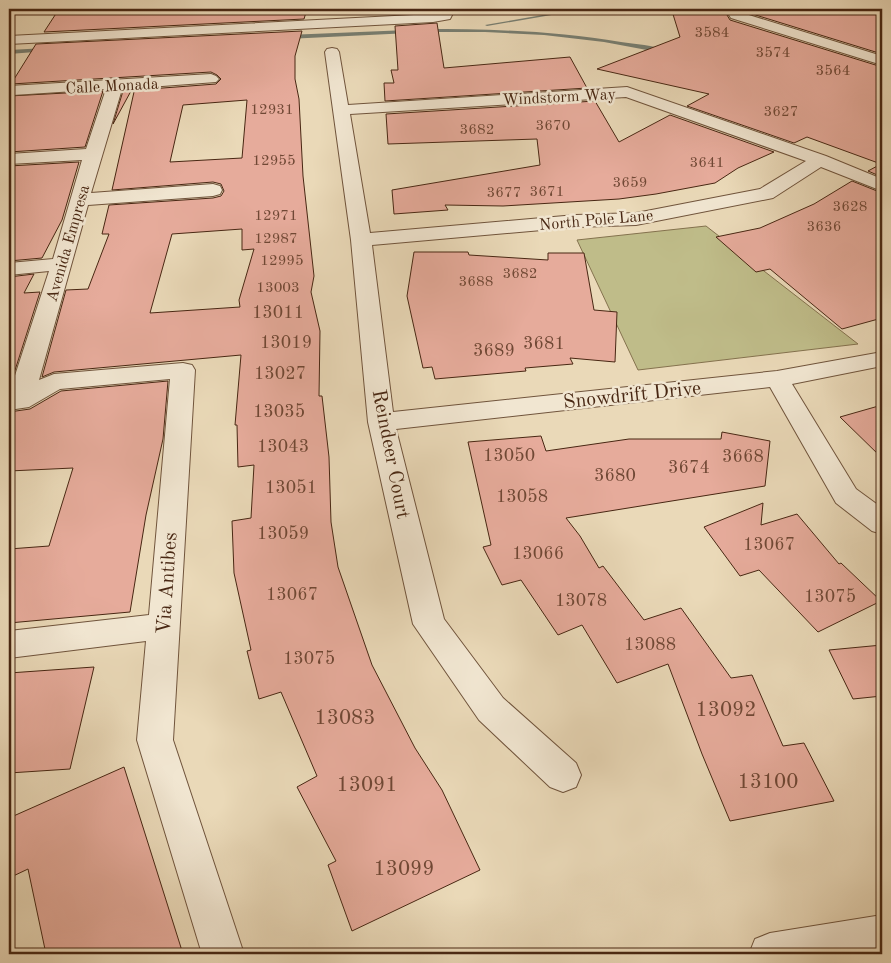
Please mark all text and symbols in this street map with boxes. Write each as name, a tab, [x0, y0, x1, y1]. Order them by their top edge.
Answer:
house number: 3584	[695, 26, 729, 41]
house number: 3574	[756, 46, 790, 61]
house number: 3564	[816, 64, 850, 79]
street label: Calle Monada	[65, 77, 159, 97]
street label: Windstorm Way	[502, 87, 617, 109]
house number: 12931	[250, 103, 294, 118]
house number: 3627	[764, 105, 798, 120]
house number: 3670	[536, 119, 570, 134]
house number: 3682	[460, 123, 494, 138]
house number: 12955	[252, 154, 296, 169]
house number: 3641	[690, 156, 724, 171]
house number: 3659	[613, 176, 647, 191]
street label: Avenida Empresa	[45, 183, 93, 304]
house number: 3671	[530, 185, 564, 200]
house number: 3677	[487, 186, 521, 201]
house number: 3628	[833, 200, 867, 215]
street label: North Pole Lane	[539, 208, 654, 234]
house number: 12971	[254, 209, 298, 224]
house number: 3636	[807, 220, 841, 235]
house number: 12987	[254, 232, 298, 247]
house number: 12995	[260, 254, 304, 269]
house number: 3682	[503, 267, 537, 282]
house number: 3688	[459, 275, 493, 290]
house number: 13003	[256, 281, 300, 296]
house number: 13011	[252, 304, 304, 322]
house number: 13019	[260, 334, 312, 352]
house number: 3681	[523, 335, 565, 353]
house number: 3689	[473, 342, 515, 360]
house number: 13027	[254, 365, 306, 383]
street label: Snowdrift Drive	[562, 379, 702, 413]
street label: Reindeer Court	[368, 388, 412, 521]
house number: 13035	[253, 403, 305, 421]
house number: 13043	[257, 438, 309, 456]
house number: 13050	[483, 447, 535, 465]
house number: 3668	[722, 448, 764, 466]
house number: 3674	[668, 459, 710, 477]
house number: 3680	[594, 467, 636, 485]
house number: 13051	[265, 479, 317, 497]
house number: 13058	[496, 488, 548, 506]
house number: 13059	[257, 525, 309, 543]
street label: Via Antibes	[154, 532, 182, 635]
house number: 13067	[743, 536, 795, 554]
house number: 13066	[512, 545, 564, 563]
house number: 13067	[266, 586, 318, 604]
house number: 13075	[804, 588, 856, 606]
house number: 13078	[555, 592, 607, 610]
house number: 13088	[624, 636, 676, 654]
house number: 13075	[283, 650, 335, 668]
house number: 13092	[696, 700, 756, 721]
house number: 13083	[315, 708, 375, 729]
house number: 13100	[738, 772, 798, 793]
house number: 13091	[337, 775, 397, 796]
house number: 13099	[374, 859, 434, 880]

